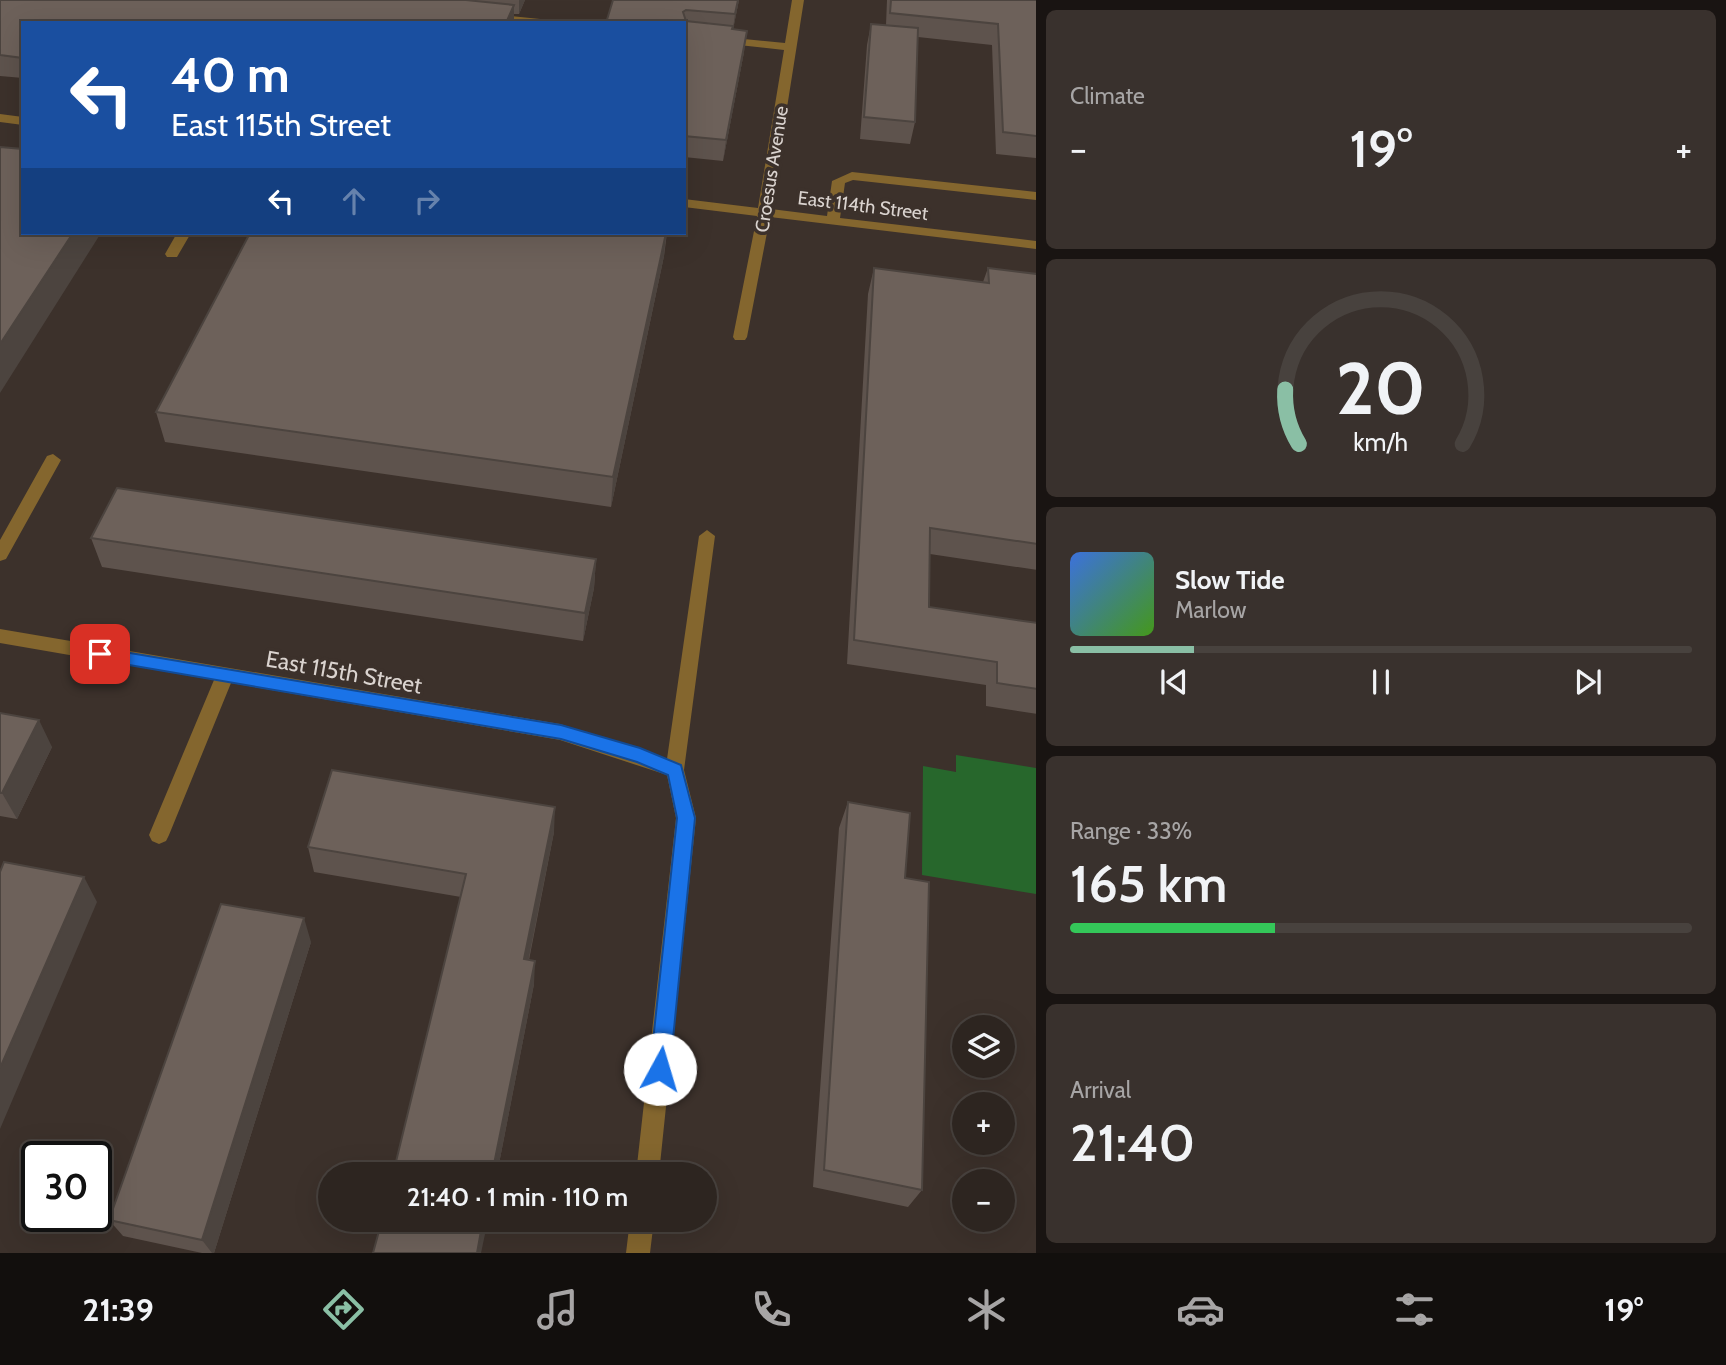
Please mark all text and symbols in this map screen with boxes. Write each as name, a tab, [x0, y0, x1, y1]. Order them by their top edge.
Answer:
text: 40 m	[171, 45, 290, 104]
icon: left	[56, 49, 147, 140]
text: Climate	[1070, 82, 1145, 110]
street label: Croesus Avenue	[750, 104, 793, 234]
text: East 115th Street	[171, 105, 391, 144]
text: 19°	[1350, 117, 1412, 180]
text: −	[1070, 125, 1087, 172]
text: +	[1675, 125, 1692, 172]
icon: left	[262, 182, 300, 220]
icon: ahead	[335, 182, 373, 220]
icon: right	[408, 182, 446, 220]
street label: East 114th Street	[796, 186, 930, 225]
text: 20	[1336, 344, 1426, 432]
text: km/h	[1354, 427, 1408, 457]
text: Slow Tide	[1175, 564, 1285, 596]
text: Marlow	[1175, 596, 1246, 624]
pin	[70, 624, 130, 684]
icon: arrive	[81, 635, 119, 673]
street label: East 115th Street	[264, 644, 425, 700]
icon: previous	[1155, 663, 1193, 701]
icon: pause	[1362, 663, 1400, 701]
icon: next	[1569, 663, 1607, 701]
text: Range · 33%	[1070, 817, 1192, 845]
text: 165 km	[1070, 852, 1227, 915]
map controls	[952, 1015, 1015, 1232]
button: layers	[952, 1015, 1015, 1078]
position arrow	[623, 1032, 697, 1106]
text: Arrival	[1070, 1076, 1131, 1104]
button: +	[952, 1092, 1015, 1155]
text: 21:40	[1070, 1111, 1195, 1174]
speed limit sign: 30	[21, 1141, 112, 1232]
button: −	[952, 1169, 1015, 1232]
text: 21:40 · 1 min · 110 m	[407, 1181, 628, 1213]
icon: directions	[319, 1285, 368, 1334]
icon: music	[533, 1285, 582, 1334]
icon: phone	[747, 1285, 796, 1334]
icon: climate	[962, 1285, 1011, 1334]
icon: car	[1176, 1285, 1225, 1334]
icon: filters	[1390, 1285, 1439, 1334]
text: 21:39	[83, 1290, 154, 1329]
text: 19°	[1604, 1290, 1643, 1329]

